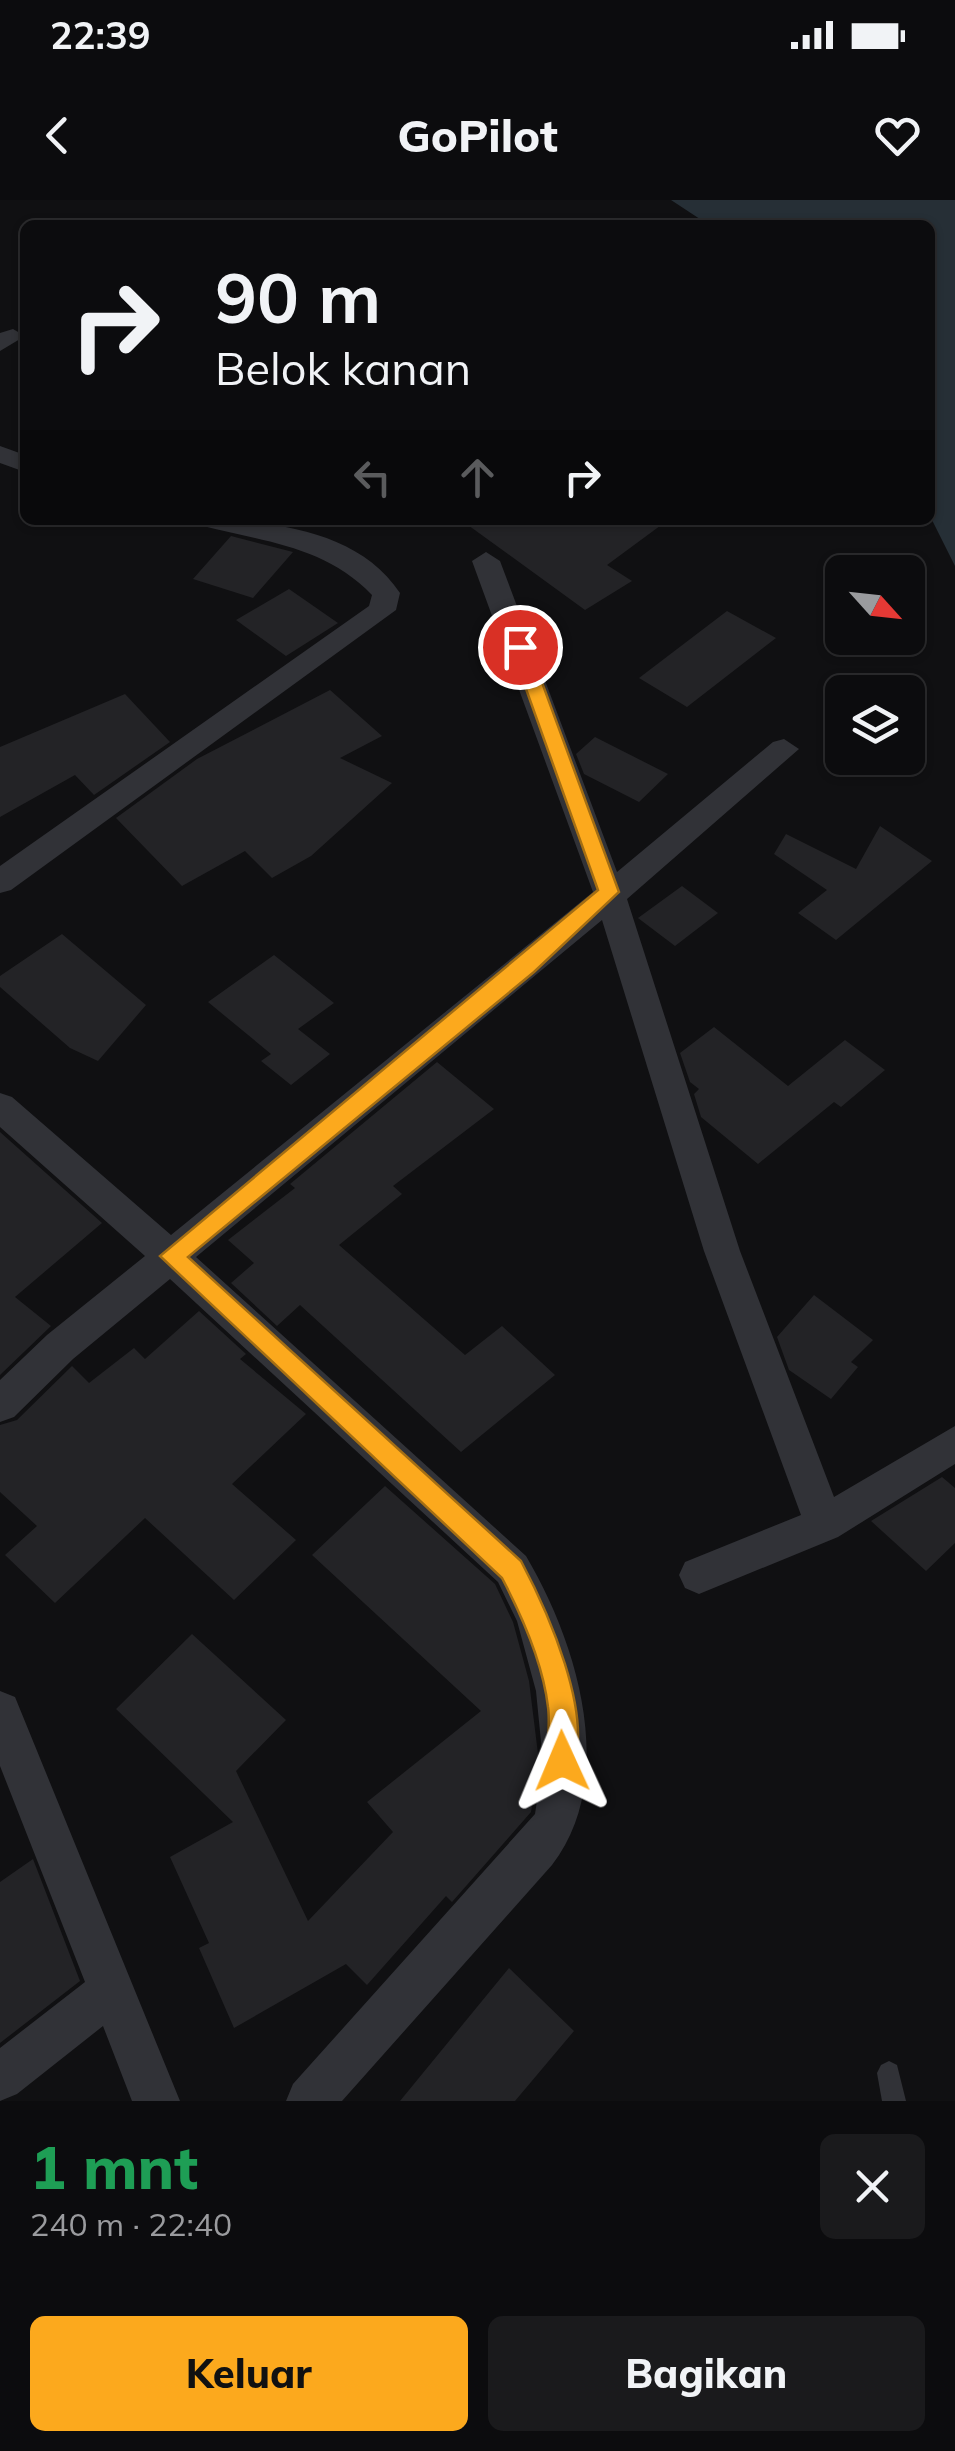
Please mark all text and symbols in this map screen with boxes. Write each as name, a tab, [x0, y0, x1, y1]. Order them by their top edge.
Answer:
text: 22:39	[50, 11, 151, 59]
text: GoPilot	[397, 107, 558, 163]
icon: back	[30, 108, 85, 163]
icon: heart	[870, 108, 925, 163]
text: 90 m	[215, 253, 381, 341]
icon: right	[50, 260, 180, 390]
text: Belok kanan	[215, 340, 471, 396]
icon: left	[345, 450, 400, 505]
icon: ahead	[450, 450, 505, 505]
icon: right	[555, 450, 610, 505]
north arrow	[825, 555, 925, 655]
map controls	[825, 555, 925, 775]
pin	[478, 605, 563, 690]
icon: arrive	[493, 620, 548, 675]
button: layers	[825, 675, 925, 775]
position arrow	[510, 1709, 614, 1813]
text: 1 mnt	[30, 2129, 198, 2204]
button: close	[820, 2134, 925, 2239]
text: 240 m · 22:40	[30, 2204, 232, 2244]
button: Keluar	[30, 2316, 468, 2431]
button: Bagikan	[488, 2316, 925, 2431]

